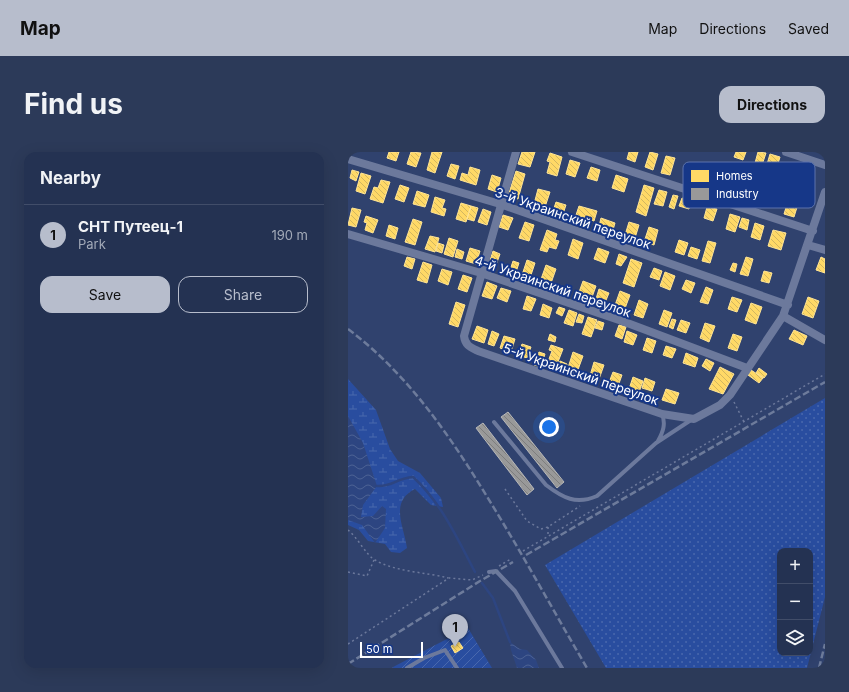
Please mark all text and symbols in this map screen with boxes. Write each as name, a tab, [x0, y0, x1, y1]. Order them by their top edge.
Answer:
text: Map	[20, 17, 61, 40]
text: Map	[648, 20, 677, 37]
text: Directions	[699, 20, 766, 37]
text: Saved	[788, 20, 829, 37]
button: Directions	[719, 86, 825, 123]
text: Find us	[24, 87, 123, 121]
legend	[683, 162, 815, 208]
text: Nearby	[40, 168, 101, 188]
text: Homes	[716, 169, 753, 183]
street label: 3-й Украинский переулок	[493, 184, 653, 252]
text: Industry	[716, 187, 759, 201]
text: СНТ Путеец-1	[78, 217, 183, 236]
text: 1	[50, 227, 56, 243]
text: 190 m	[271, 227, 308, 243]
text: Park	[78, 236, 106, 252]
street label: 4-й Украинский переулок	[473, 252, 633, 320]
button: Save	[40, 276, 170, 313]
button: Share	[178, 276, 308, 313]
street label: 5-й Украинский переулок	[501, 340, 661, 408]
your location	[539, 417, 559, 437]
map controls	[777, 548, 813, 656]
button: +	[777, 548, 813, 584]
button: −	[777, 584, 813, 620]
pin: 1	[442, 614, 468, 647]
button: layers	[777, 620, 813, 656]
scale bar	[360, 640, 423, 659]
text: 50 m	[366, 642, 392, 656]

